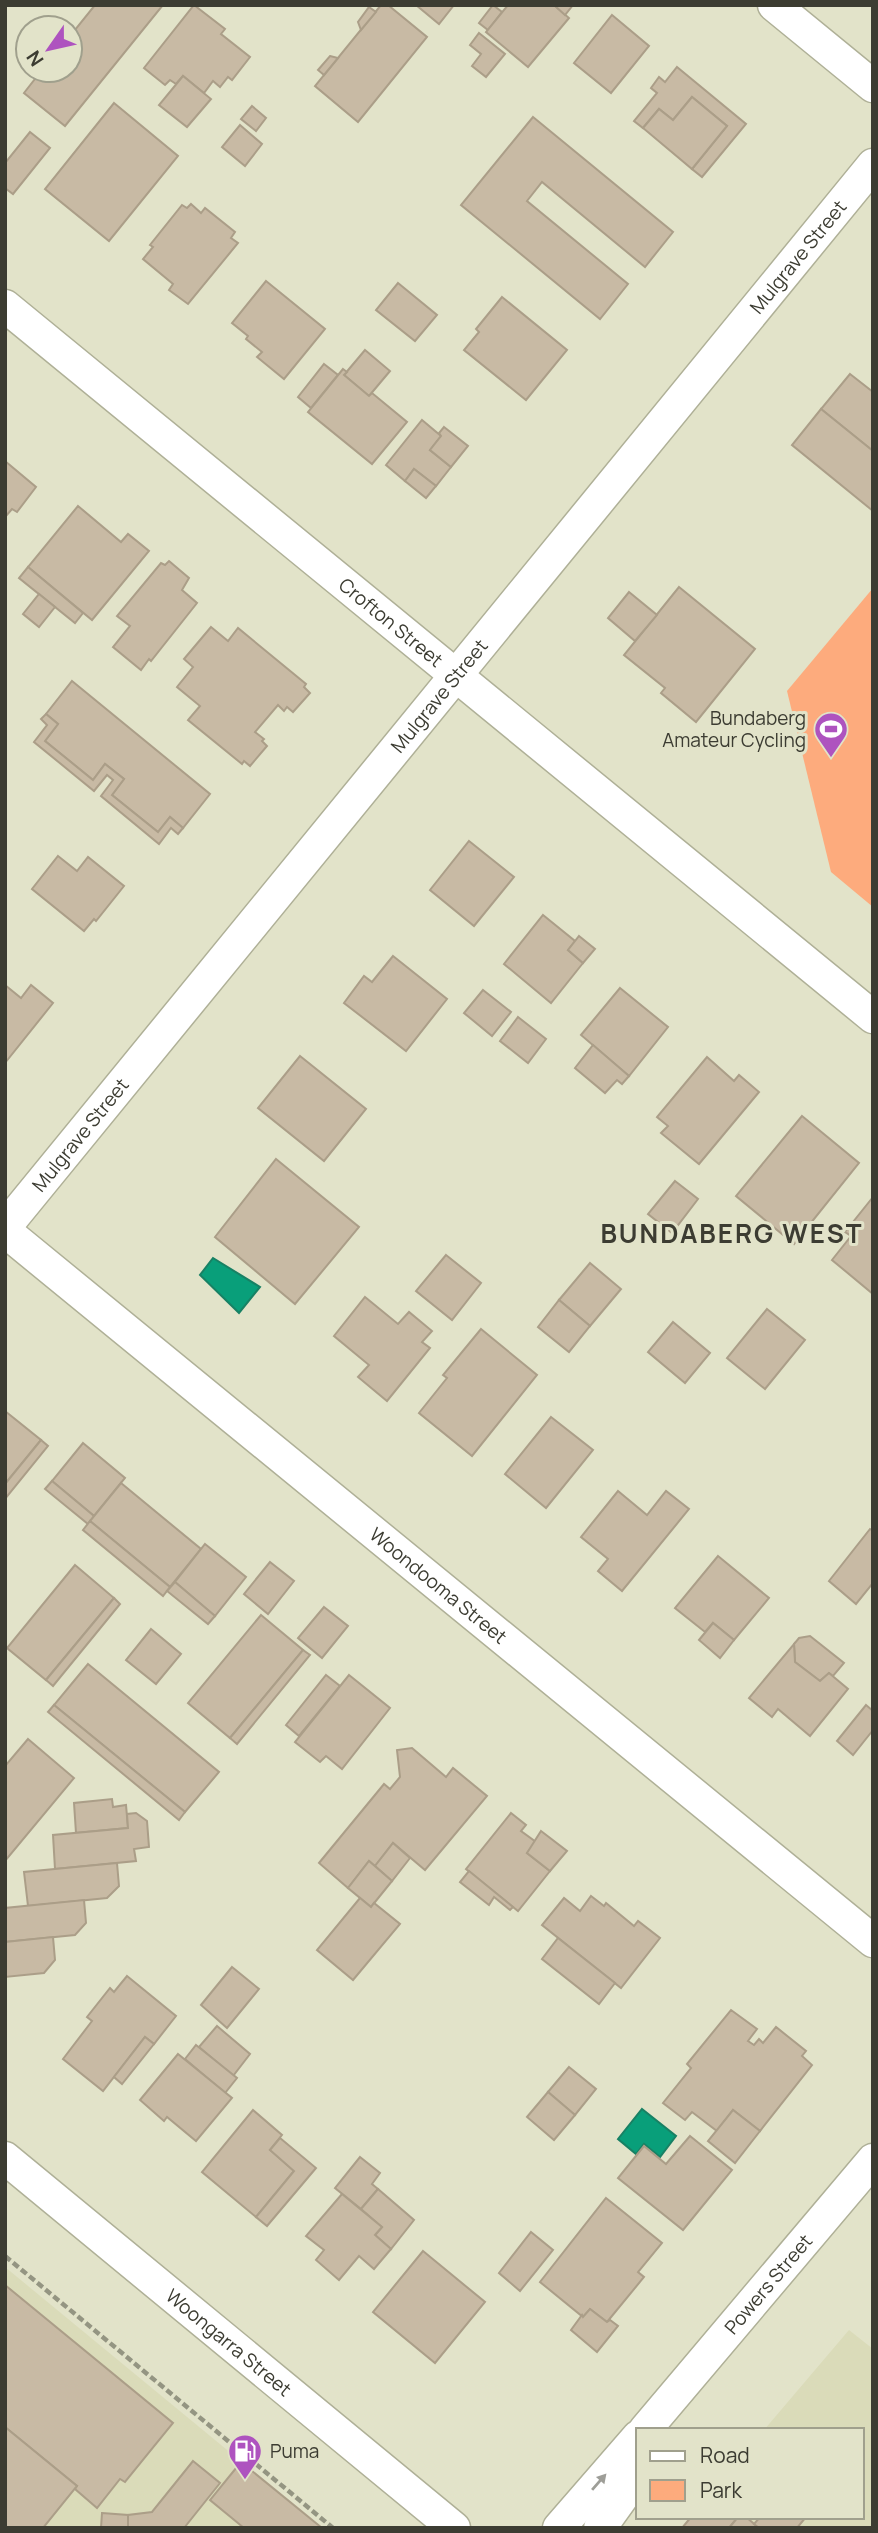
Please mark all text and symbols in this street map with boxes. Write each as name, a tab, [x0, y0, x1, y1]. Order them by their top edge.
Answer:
north arrow	[14, 14, 84, 84]
text: N	[20, 46, 50, 71]
street label: Mulgrave Street	[744, 195, 852, 319]
street label: Crofton Street	[333, 572, 449, 673]
street label: Mulgrave Street	[385, 634, 493, 758]
place label: Bundaberg Amateur Cycling	[662, 705, 806, 753]
sports icon: Bundaberg Amateur Cycling	[812, 710, 850, 759]
street label: Mulgrave Street	[26, 1073, 135, 1197]
district label: BUNDABERG WEST	[600, 1215, 864, 1251]
street label: Woondooma Street	[364, 1522, 513, 1650]
street label: Powers Street	[718, 2228, 818, 2340]
street label: Woongarra Street	[160, 2283, 297, 2402]
legend	[636, 2428, 864, 2519]
fuel station icon: Puma	[226, 2432, 264, 2481]
place label: Puma	[270, 2438, 319, 2464]
text: Road	[700, 2441, 750, 2469]
one-way arrow	[590, 2474, 606, 2491]
text: Park	[700, 2476, 742, 2504]

